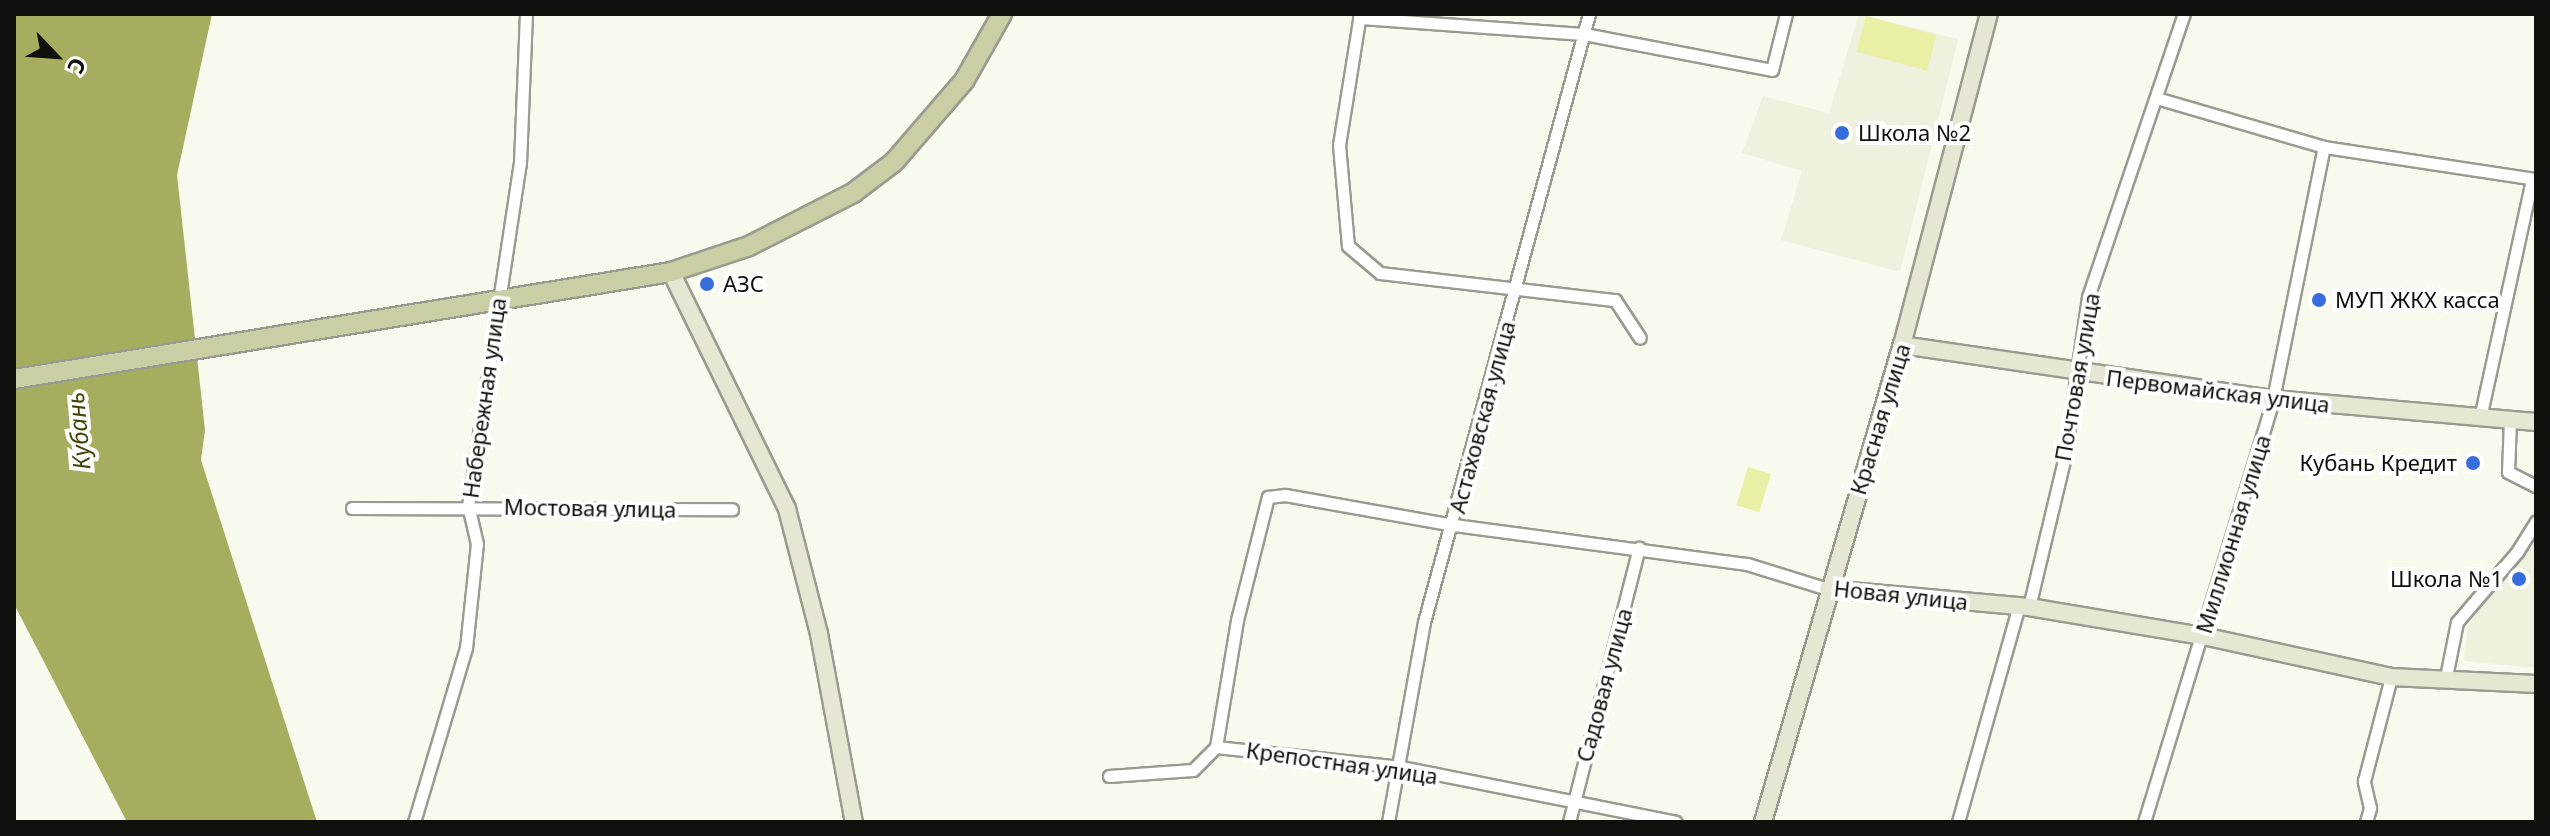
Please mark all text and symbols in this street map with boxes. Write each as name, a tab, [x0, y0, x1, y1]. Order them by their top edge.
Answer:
north arrow	[16, 16, 96, 96]
text: С	[61, 53, 94, 79]
place label: Школа №2	[1858, 120, 1971, 146]
marker: Школа №2	[1833, 124, 1851, 142]
place label: АЗС	[723, 271, 764, 297]
marker: АЗС	[698, 275, 716, 293]
place label: МУП ЖКХ касса	[2335, 287, 2500, 313]
street label: Почтовая улица	[2049, 291, 2105, 463]
marker: МУП ЖКХ касса	[2310, 291, 2328, 309]
street label: Набережная улица	[457, 296, 511, 500]
street label: Астаховская улица	[1444, 318, 1520, 516]
street label: Красная улица	[1844, 340, 1916, 498]
street label: Первомайская улица	[2105, 364, 2331, 418]
water label: Кубань	[60, 391, 96, 471]
street label: Миллионная улица	[2190, 432, 2276, 636]
place label: Кубань Кредит	[2299, 450, 2457, 476]
marker: Кубань Кредит	[2464, 454, 2482, 472]
street label: Мостовая улица	[504, 493, 676, 523]
place label: Школа №1	[2390, 566, 2503, 592]
marker: Школа №1	[2510, 570, 2528, 588]
street label: Новая улица	[1833, 575, 1969, 615]
street label: Садовая улица	[1571, 605, 1637, 765]
street label: Крепостная улица	[1244, 736, 1440, 790]

